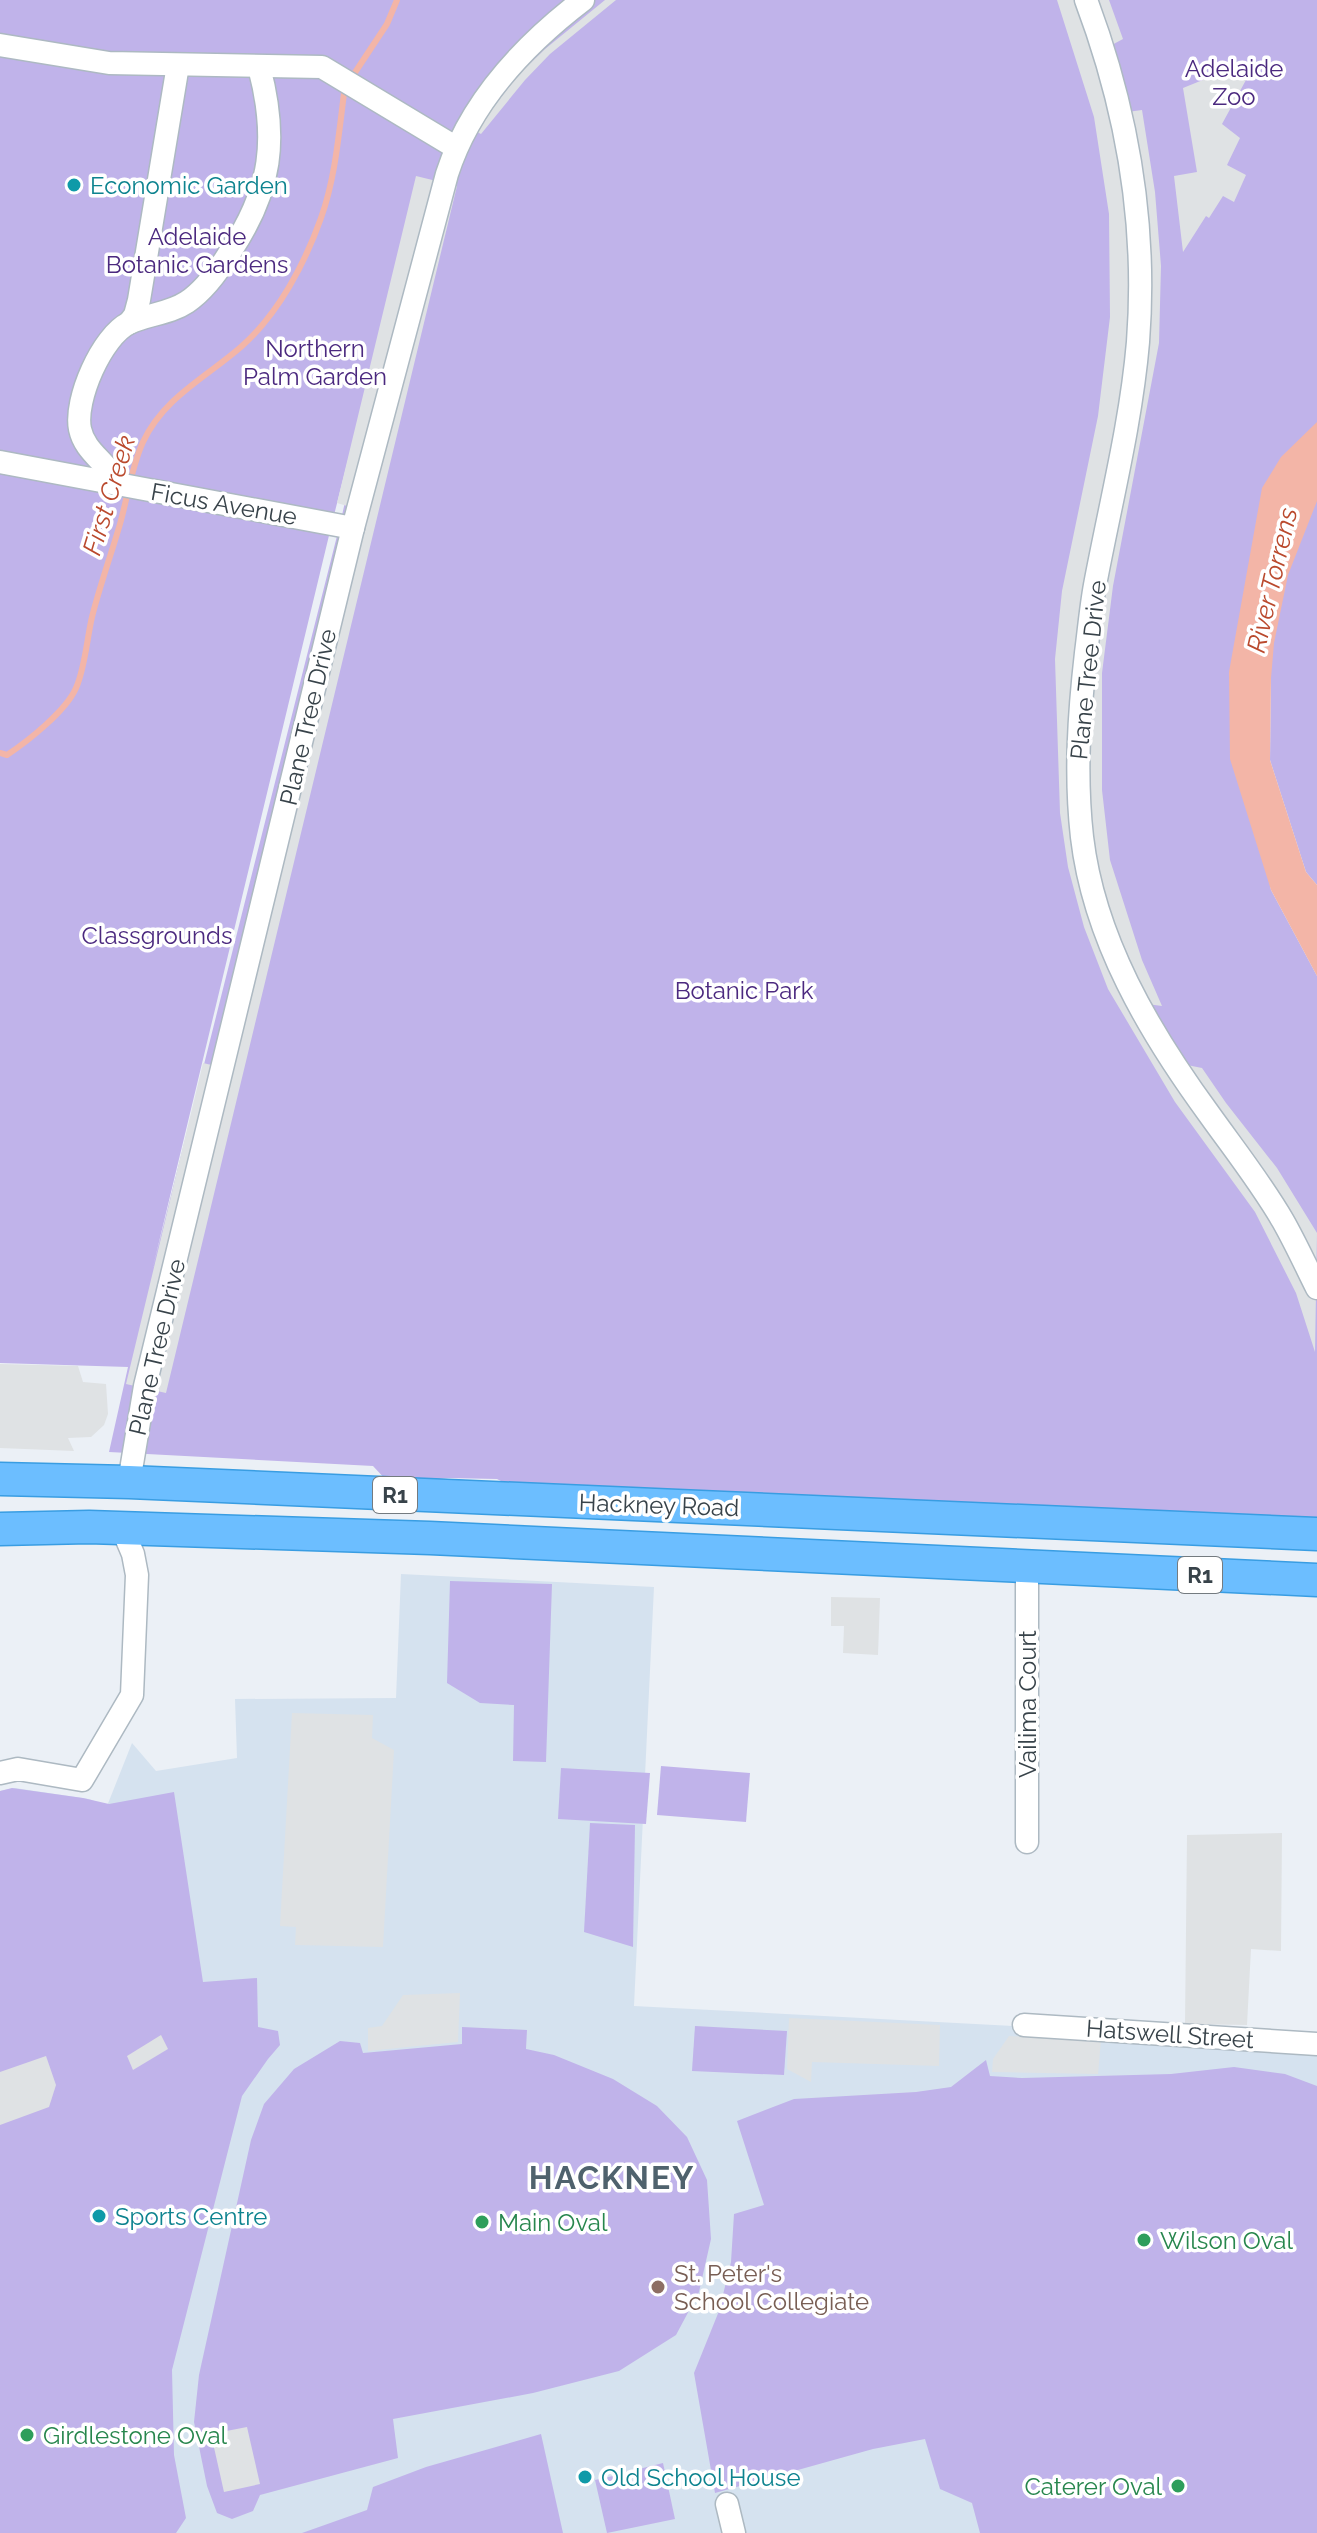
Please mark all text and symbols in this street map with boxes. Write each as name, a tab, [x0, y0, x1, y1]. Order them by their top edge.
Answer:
park label: Adelaide Zoo	[1185, 54, 1283, 111]
place label: Economic Garden	[90, 171, 288, 200]
marker: Economic Garden	[65, 176, 83, 194]
park label: Adelaide Botanic Gardens	[106, 222, 288, 279]
park label: Northern Palm Garden	[243, 334, 387, 391]
water label: First Creek	[77, 432, 141, 558]
street label: Ficus Avenue	[149, 477, 299, 531]
water label: River Torrens	[1241, 505, 1303, 655]
street label: Plane Tree Drive	[1064, 579, 1112, 761]
street label: Plane Tree Drive	[274, 626, 342, 808]
park label: Classgrounds	[81, 921, 233, 950]
park label: Botanic Park	[675, 976, 814, 1005]
street label: Plane Tree Drive	[123, 1256, 191, 1438]
road number: R1	[373, 1477, 417, 1513]
street label: Hackney Road	[578, 1488, 740, 1522]
road number: R1	[1178, 1557, 1222, 1593]
street label: Vailima Court	[1013, 1630, 1042, 1778]
street label: Hatswell Street	[1085, 2014, 1255, 2054]
district label: HACKNEY	[529, 2159, 695, 2196]
place label: Sports Centre	[115, 2202, 267, 2231]
marker: Sports Centre	[90, 2207, 108, 2225]
place label: Main Oval	[498, 2208, 608, 2237]
marker: Main Oval	[473, 2213, 491, 2231]
place label: Wilson Oval	[1160, 2226, 1293, 2255]
marker: Wilson Oval	[1135, 2231, 1153, 2249]
place label: St. Peter's School Collegiate	[674, 2259, 869, 2316]
marker: St. Peter's School Collegiate	[649, 2278, 667, 2296]
place label: Girdlestone Oval	[43, 2421, 228, 2450]
marker: Girdlestone Oval	[18, 2426, 36, 2444]
place label: Old School House	[601, 2463, 801, 2492]
marker: Old School House	[576, 2468, 594, 2486]
place label: Caterer Oval	[1024, 2472, 1162, 2501]
marker: Caterer Oval	[1169, 2477, 1187, 2495]

